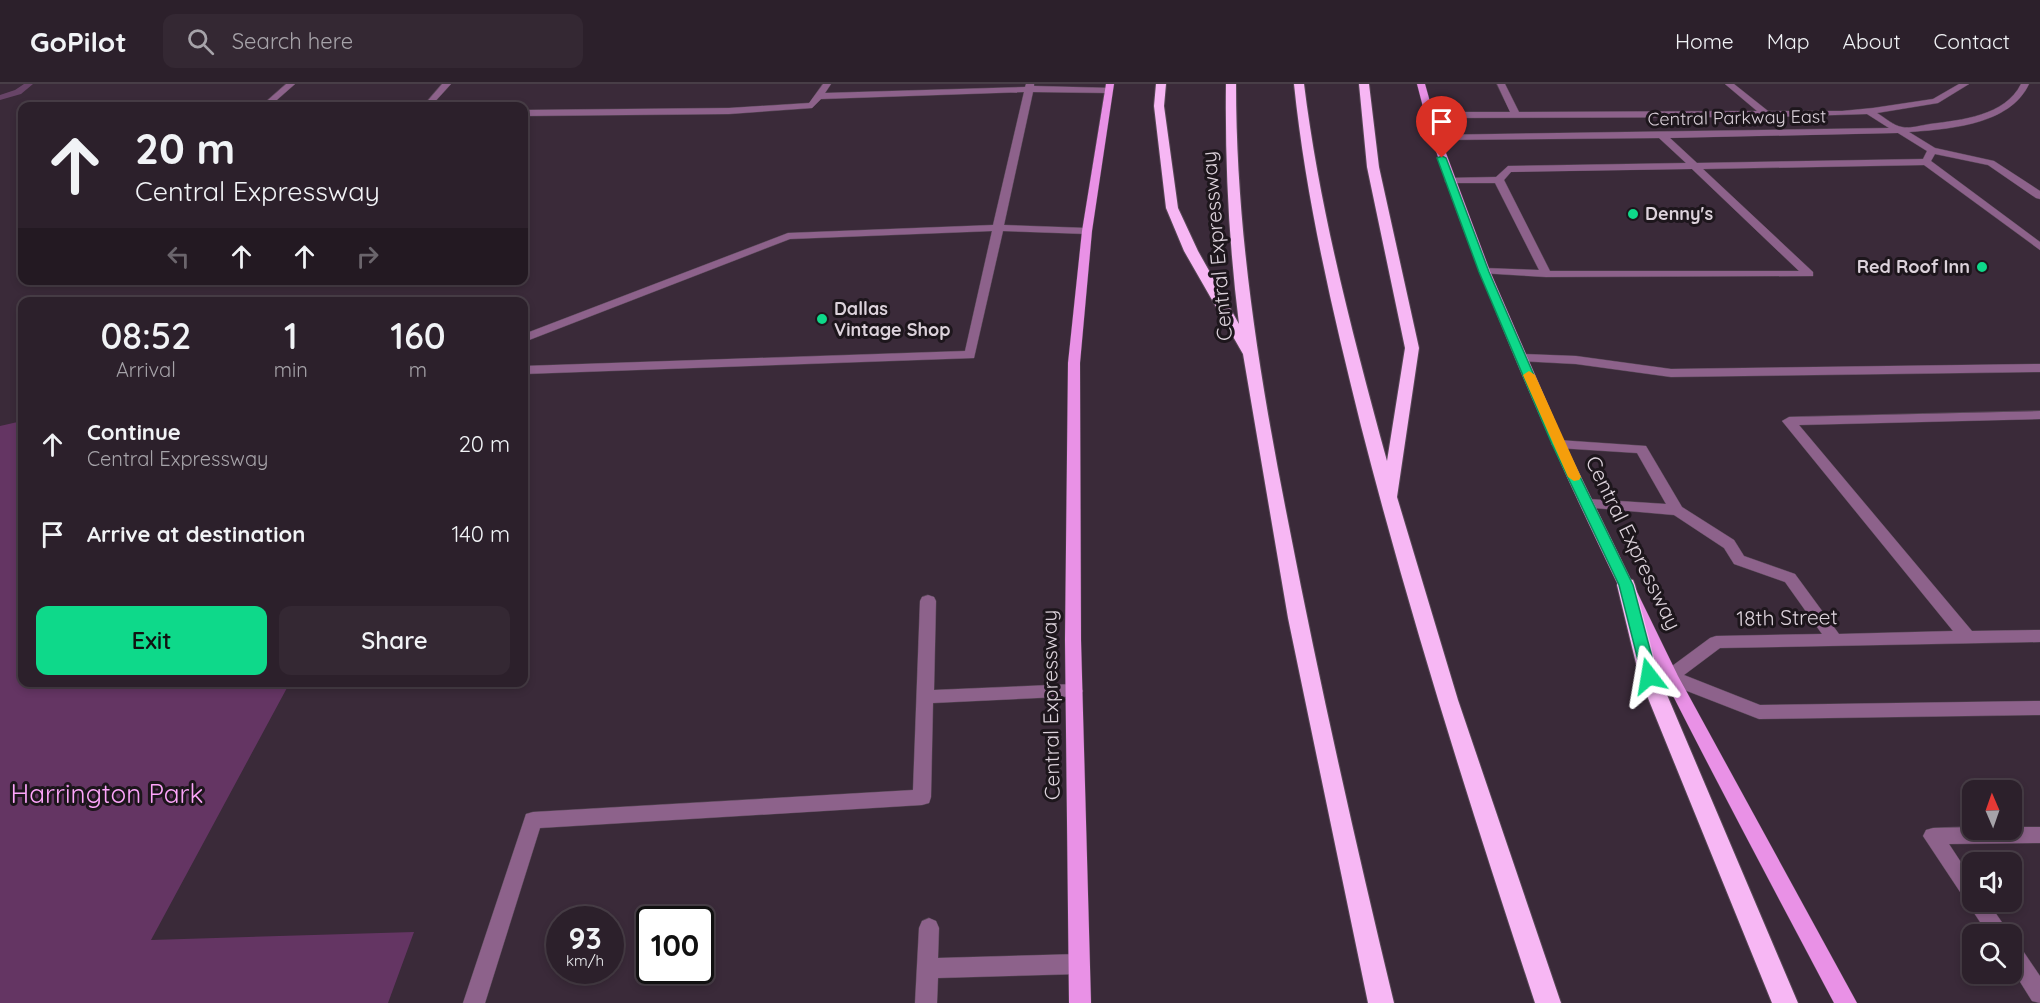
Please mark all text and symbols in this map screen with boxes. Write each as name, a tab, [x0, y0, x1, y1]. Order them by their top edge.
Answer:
search box	[163, 14, 583, 68]
text: GoPilot	[30, 24, 127, 59]
icon: search	[184, 25, 217, 58]
text: Search here	[232, 27, 353, 55]
text: Home	[1675, 28, 1734, 54]
text: Map	[1767, 28, 1810, 54]
text: About	[1843, 28, 1901, 54]
text: Contact	[1934, 28, 2010, 54]
pin	[1416, 96, 1467, 158]
street label: Central Parkway East	[1648, 104, 1826, 131]
icon: arrive	[1425, 105, 1458, 138]
text: 20 m	[135, 122, 235, 175]
icon: ahead	[36, 126, 114, 204]
street label: Central Expressway	[1195, 150, 1237, 342]
text: Central Expressway	[135, 174, 380, 208]
place label: Denny's	[1645, 202, 1713, 225]
marker: Denny's	[1626, 207, 1640, 221]
icon: left	[162, 240, 195, 273]
icon: ahead	[225, 240, 258, 273]
icon: ahead	[288, 240, 321, 273]
icon: right	[351, 240, 384, 273]
place label: Red Roof Inn	[1857, 255, 1970, 278]
marker: Red Roof Inn	[1975, 260, 1989, 274]
place label: Dallas Vintage Shop	[834, 297, 950, 341]
marker: Dallas Vintage Shop	[815, 312, 829, 326]
text: 08:52	[100, 313, 191, 358]
text: 1	[284, 313, 298, 358]
text: 160	[390, 313, 446, 358]
text: Arrival	[116, 357, 176, 382]
text: min	[274, 357, 308, 382]
text: m	[409, 357, 427, 382]
text: Continue	[87, 418, 181, 446]
icon: ahead	[36, 428, 69, 461]
text: 20 m	[459, 430, 510, 458]
text: Central Expressway	[87, 446, 268, 471]
street label: Central Expressway	[1580, 451, 1687, 634]
icon: arrive	[36, 518, 69, 551]
text: Arrive at destination	[87, 520, 305, 548]
text: 140 m	[451, 520, 510, 548]
street label: 18th Street	[1736, 603, 1838, 631]
button: Exit	[36, 606, 267, 675]
button: Share	[279, 606, 510, 675]
street label: Central Expressway	[1035, 610, 1065, 800]
position arrow	[1617, 644, 1681, 708]
park label: Harrington Park	[11, 777, 203, 810]
north arrow	[1962, 780, 2022, 840]
map controls	[1962, 780, 2022, 984]
button: sound	[1962, 852, 2022, 912]
speed limit sign: 100	[636, 906, 714, 984]
text: 93	[568, 919, 602, 957]
button: search	[1962, 924, 2022, 984]
text: km/h	[566, 951, 604, 970]

